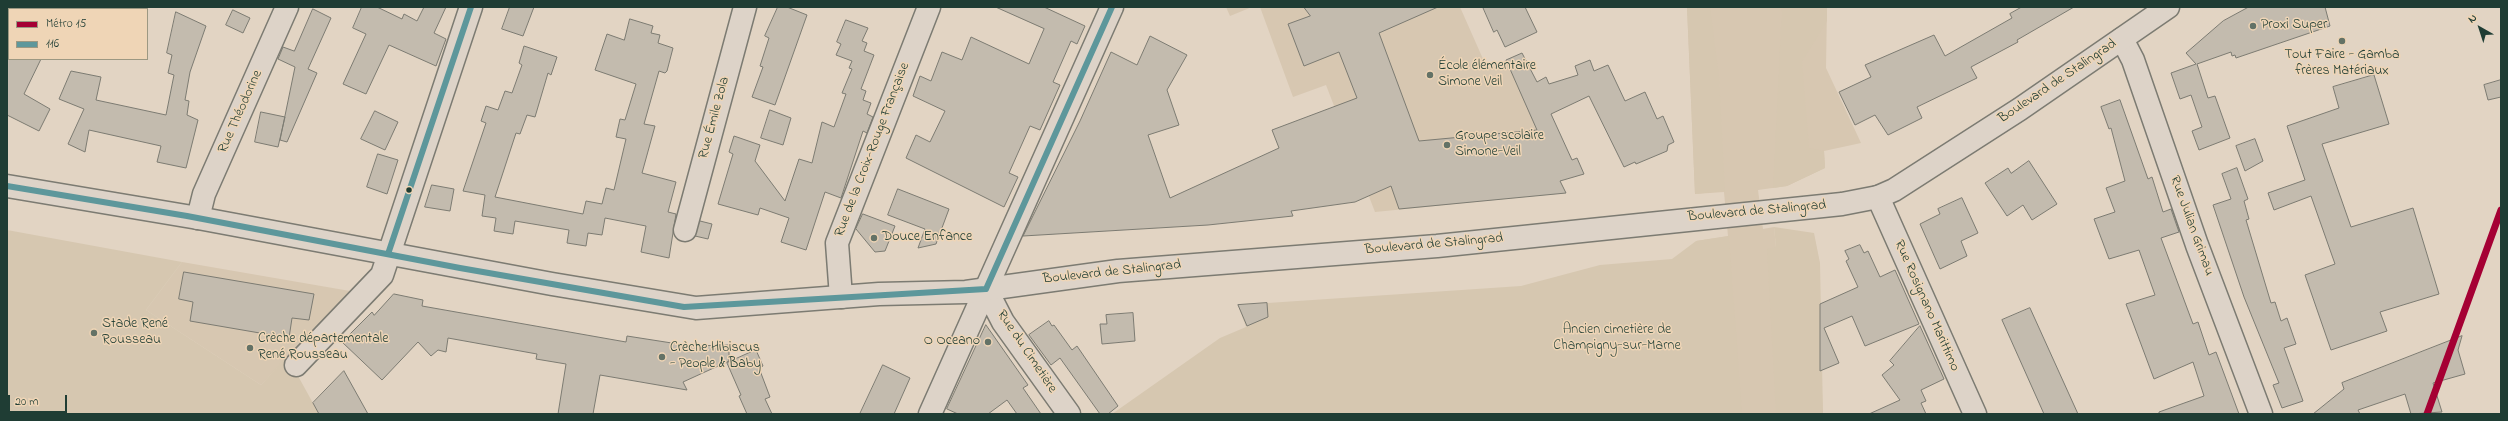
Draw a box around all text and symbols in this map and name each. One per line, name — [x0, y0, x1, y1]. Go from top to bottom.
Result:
legend — [8, 8, 148, 60]
north arrow — [2460, 8, 2500, 48]
text: N — [2465, 10, 2480, 27]
text: Métro 15 — [46, 15, 86, 33]
place label: Proxi Super — [2261, 18, 2327, 34]
marker: Proxi Super — [2248, 21, 2258, 31]
text: 116 — [46, 35, 59, 53]
street label: Boulevard de Stalingrad — [1996, 36, 2120, 128]
marker: Tout Faire - Gamba frères Matériaux — [2337, 36, 2347, 46]
place label: Tout Faire - Gamba frères Matériaux — [2284, 48, 2400, 80]
place label: École élémentaire Simone Veil — [1438, 59, 1536, 92]
street label: Rue de la Croix-Rouge Française — [832, 60, 914, 240]
street label: Rue Théodorine — [215, 68, 267, 156]
marker: École élémentaire Simone Veil — [1425, 70, 1435, 80]
street label: Rue Émile Zola — [696, 75, 734, 161]
place label: Groupe scolaire Simone-Veil — [1455, 129, 1544, 162]
marker: Groupe scolaire Simone-Veil — [1442, 140, 1452, 150]
street label: Rue Julian Grimau — [2165, 174, 2217, 278]
unlabelled marker — [404, 185, 414, 195]
street label: Boulevard de Stalingrad — [1687, 198, 1827, 226]
place label: Douce Enfance — [882, 230, 972, 246]
street label: Boulevard de Stalingrad — [1364, 231, 1504, 259]
marker: Douce Enfance — [869, 233, 879, 243]
street label: Rue Rosignano Marittimo — [1890, 238, 1962, 374]
street label: Boulevard de Stalingrad — [1042, 257, 1182, 289]
street label: Rue du Cimetière — [992, 307, 1060, 397]
place label: Stade René Rousseau — [102, 317, 168, 350]
park label: Ancien cimetière de Champigny-sur-Marne — [1553, 323, 1681, 356]
marker: Stade René Rousseau — [89, 328, 99, 338]
place label: Crèche départementale René Rousseau — [258, 332, 388, 364]
place label: O Oceano — [924, 334, 980, 350]
marker: O Oceano — [983, 337, 993, 347]
place label: Crèche Hibiscus - People & Baby — [670, 341, 761, 374]
marker: Crèche départementale René Rousseau — [245, 343, 255, 353]
marker: Crèche Hibiscus - People & Baby — [657, 352, 667, 362]
scale bar — [10, 387, 69, 413]
text: 20 m — [15, 393, 38, 411]

